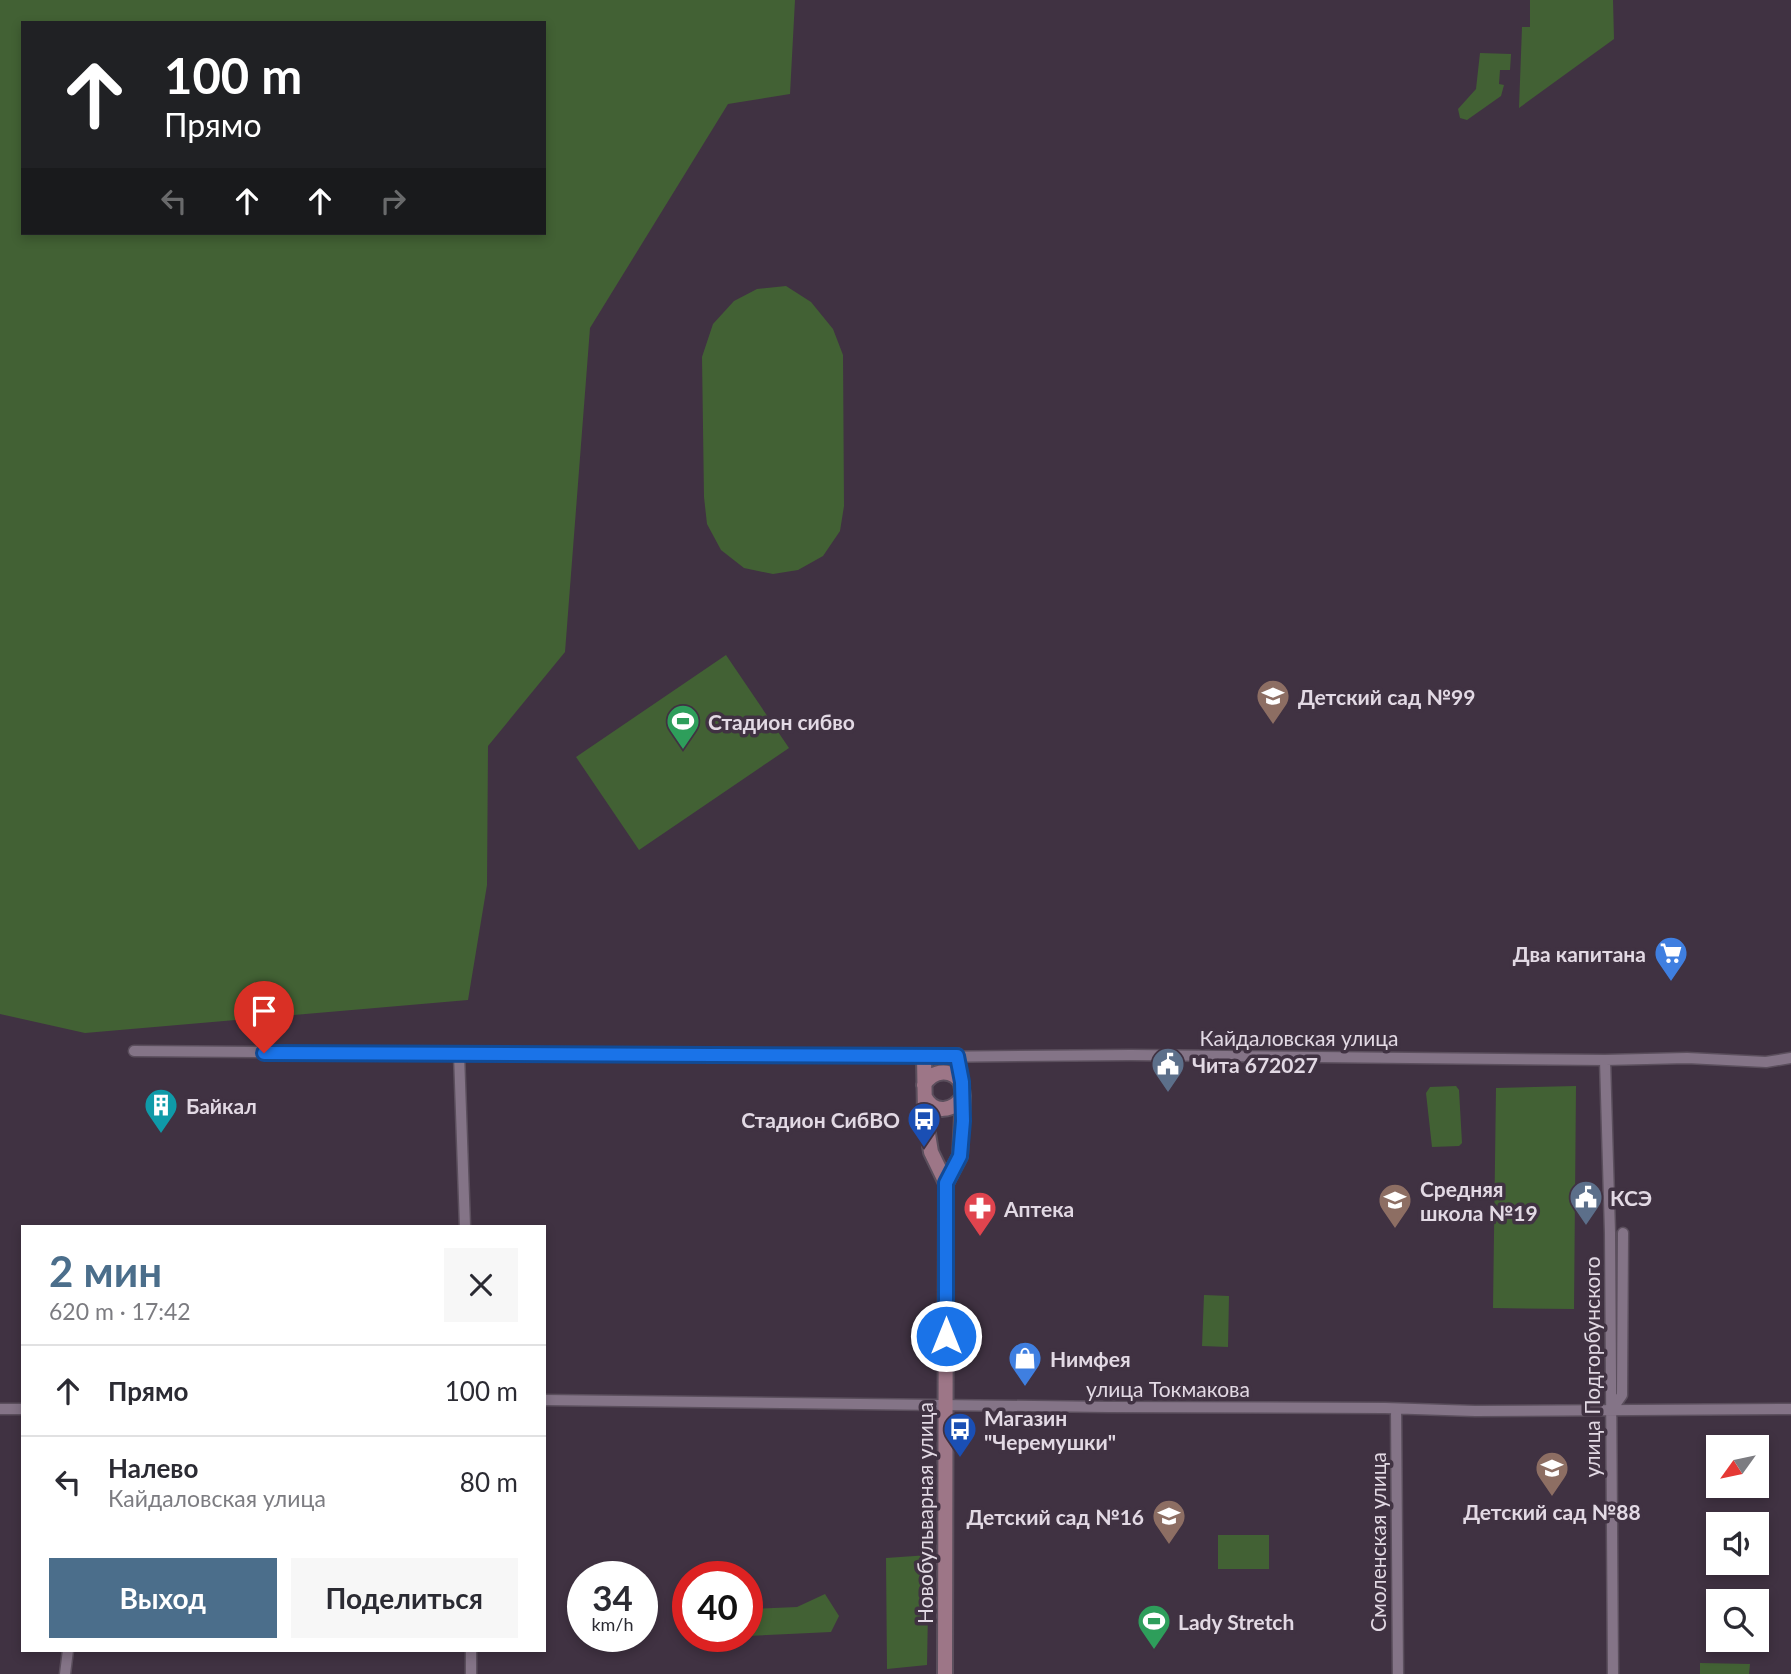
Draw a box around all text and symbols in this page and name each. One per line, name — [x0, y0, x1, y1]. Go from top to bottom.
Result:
text: 100 m — [164, 46, 302, 104]
icon: ahead — [49, 49, 140, 140]
text: Прямо — [164, 105, 262, 144]
icon: left — [155, 182, 193, 220]
icon: ahead — [228, 182, 266, 220]
icon: ahead — [301, 182, 339, 220]
icon: right — [374, 182, 412, 220]
school or university icon: Детский сад №99 — [1254, 677, 1292, 726]
place label: Детский сад №99 — [1298, 684, 1475, 709]
sports icon: Стадион сибво — [664, 702, 702, 751]
place label: Стадион сибво — [708, 709, 855, 734]
supermarket icon: Два капитана — [1652, 934, 1690, 983]
place label: Два капитана — [1513, 941, 1646, 966]
pin — [234, 981, 294, 1053]
icon: arrive — [245, 992, 283, 1030]
street label: Кайдаловская улица — [1200, 1025, 1398, 1050]
public building icon: Чита 672027 — [1149, 1045, 1187, 1094]
place label: Чита 672027 — [1192, 1052, 1318, 1077]
building icon: Байкал — [142, 1086, 180, 1135]
place label: Байкал — [186, 1093, 257, 1118]
bus stop icon: Стадион СибВО — [905, 1100, 943, 1149]
place label: Стадион СибВО — [741, 1107, 900, 1132]
place label: Средняя школа №19 — [1420, 1176, 1538, 1225]
public building icon: КСЭ — [1567, 1178, 1605, 1227]
school or university icon: Средняя школа №19 — [1376, 1181, 1414, 1230]
place label: КСЭ — [1610, 1185, 1652, 1210]
pharmacy icon: Аптека — [961, 1189, 999, 1238]
place label: Аптека — [1003, 1196, 1074, 1221]
text: 2 мин — [49, 1246, 162, 1296]
button: close — [444, 1248, 518, 1322]
street label: улица Подгорбунского — [1579, 1256, 1604, 1478]
text: 620 m · 17:42 — [49, 1297, 191, 1325]
position arrow — [909, 1299, 983, 1373]
shop icon: Нимфея — [1006, 1339, 1044, 1388]
place label: Нимфея — [1050, 1346, 1131, 1371]
icon: ahead — [49, 1372, 87, 1410]
text: Прямо — [108, 1375, 189, 1407]
text: 100 m — [445, 1375, 518, 1407]
street label: улица Токмакова — [1086, 1376, 1250, 1401]
street label: Новобульварная улица — [912, 1402, 937, 1624]
place label: Магазин "Черемушки" — [984, 1405, 1116, 1454]
bus stop icon: Магазин "Черемушки" — [941, 1410, 979, 1459]
north arrow — [1706, 1435, 1769, 1498]
map controls — [1706, 1435, 1769, 1652]
school or university icon: Детский сад №88 — [1533, 1449, 1571, 1498]
text: Налево — [108, 1452, 198, 1484]
street label: Смоленская улица — [1365, 1452, 1390, 1632]
icon: left — [49, 1463, 87, 1501]
text: 80 m — [460, 1466, 518, 1498]
text: Кайдаловская улица — [108, 1484, 326, 1512]
school or university icon: Детский сад №16 — [1150, 1497, 1188, 1546]
place label: Детский сад №88 — [1463, 1499, 1641, 1524]
place label: Детский сад №16 — [967, 1504, 1144, 1529]
button: sound — [1706, 1512, 1769, 1575]
button: Выход — [49, 1558, 277, 1638]
button: Поделиться — [291, 1558, 518, 1638]
speed limit sign: 40 — [672, 1561, 763, 1652]
text: 34 — [592, 1576, 633, 1618]
button: search — [1706, 1589, 1769, 1652]
sports icon: Lady Stretch — [1135, 1602, 1173, 1651]
place label: Lady Stretch — [1178, 1609, 1294, 1634]
text: km/h — [591, 1613, 634, 1635]

